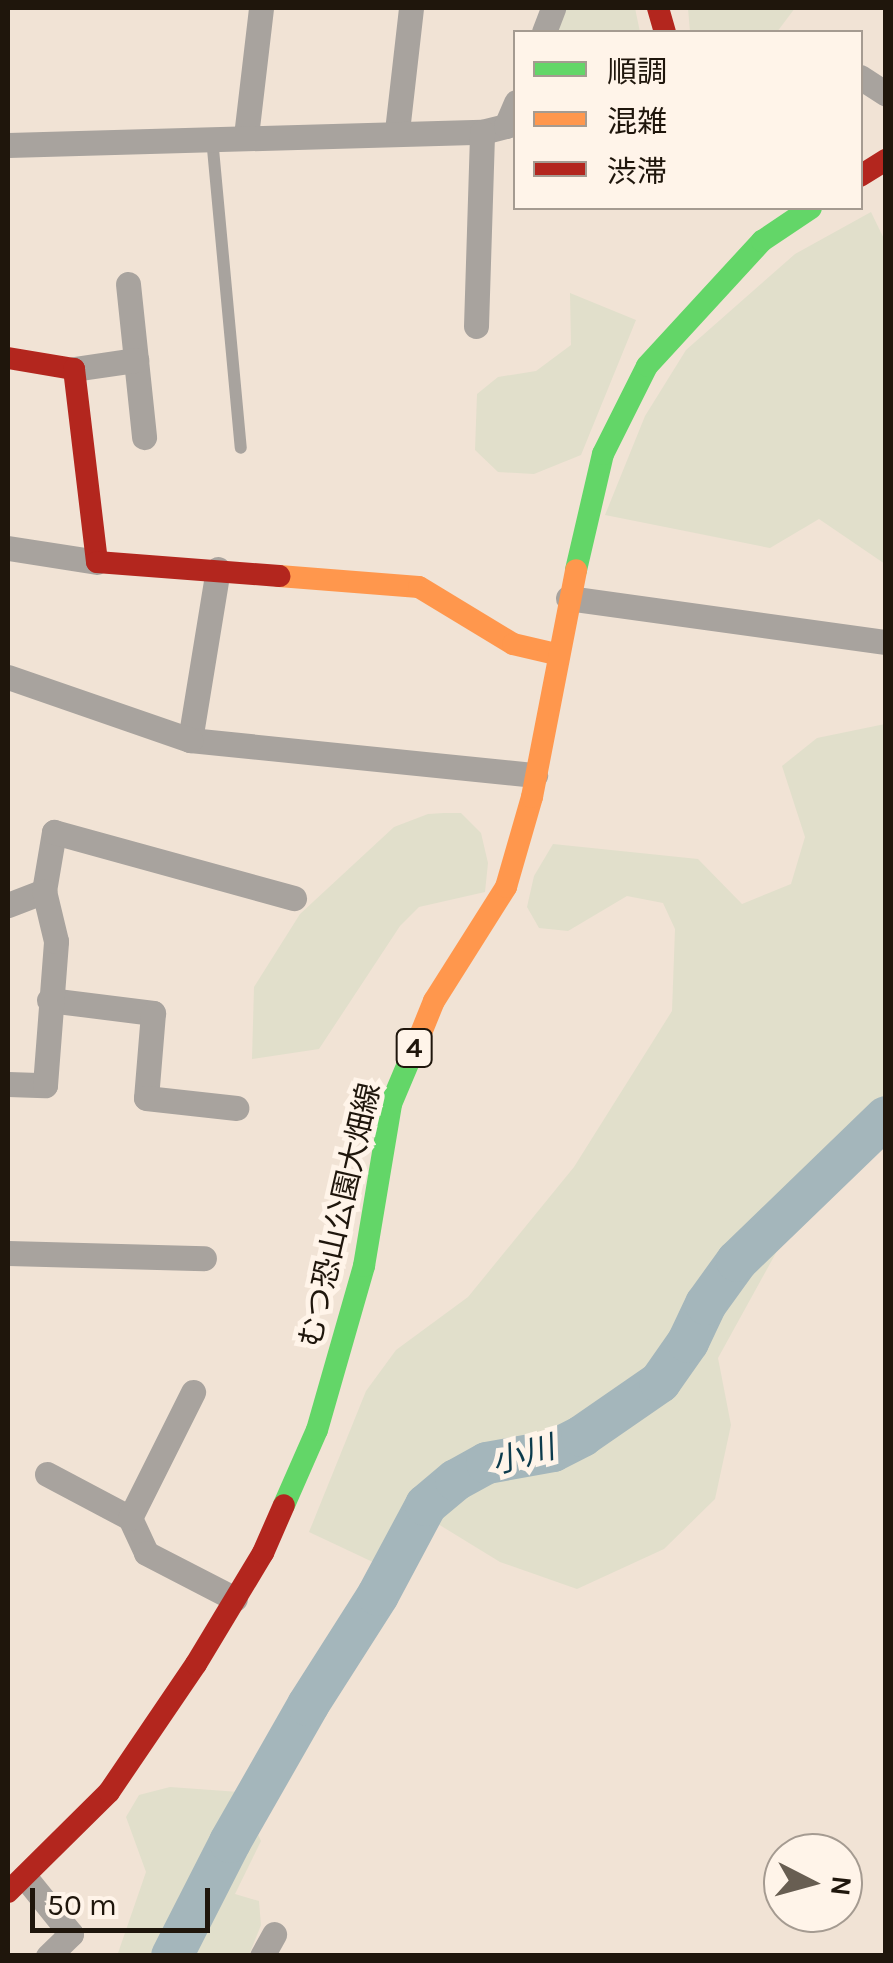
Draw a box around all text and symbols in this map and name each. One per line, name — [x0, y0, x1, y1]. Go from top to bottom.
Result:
legend — [513, 30, 863, 210]
text: 順調 — [607, 54, 667, 90]
text: 混雑 — [607, 104, 667, 140]
text: 渋滞 — [607, 154, 667, 190]
road number: 4 — [394, 1025, 434, 1071]
street label: むつ恐山公園大畑線 — [292, 1079, 388, 1351]
water label: 小川 — [487, 1429, 559, 1483]
north arrow — [763, 1833, 863, 1933]
scale bar — [35, 1868, 215, 1930]
text: N — [824, 1874, 859, 1898]
text: 50 m — [47, 1887, 117, 1923]

